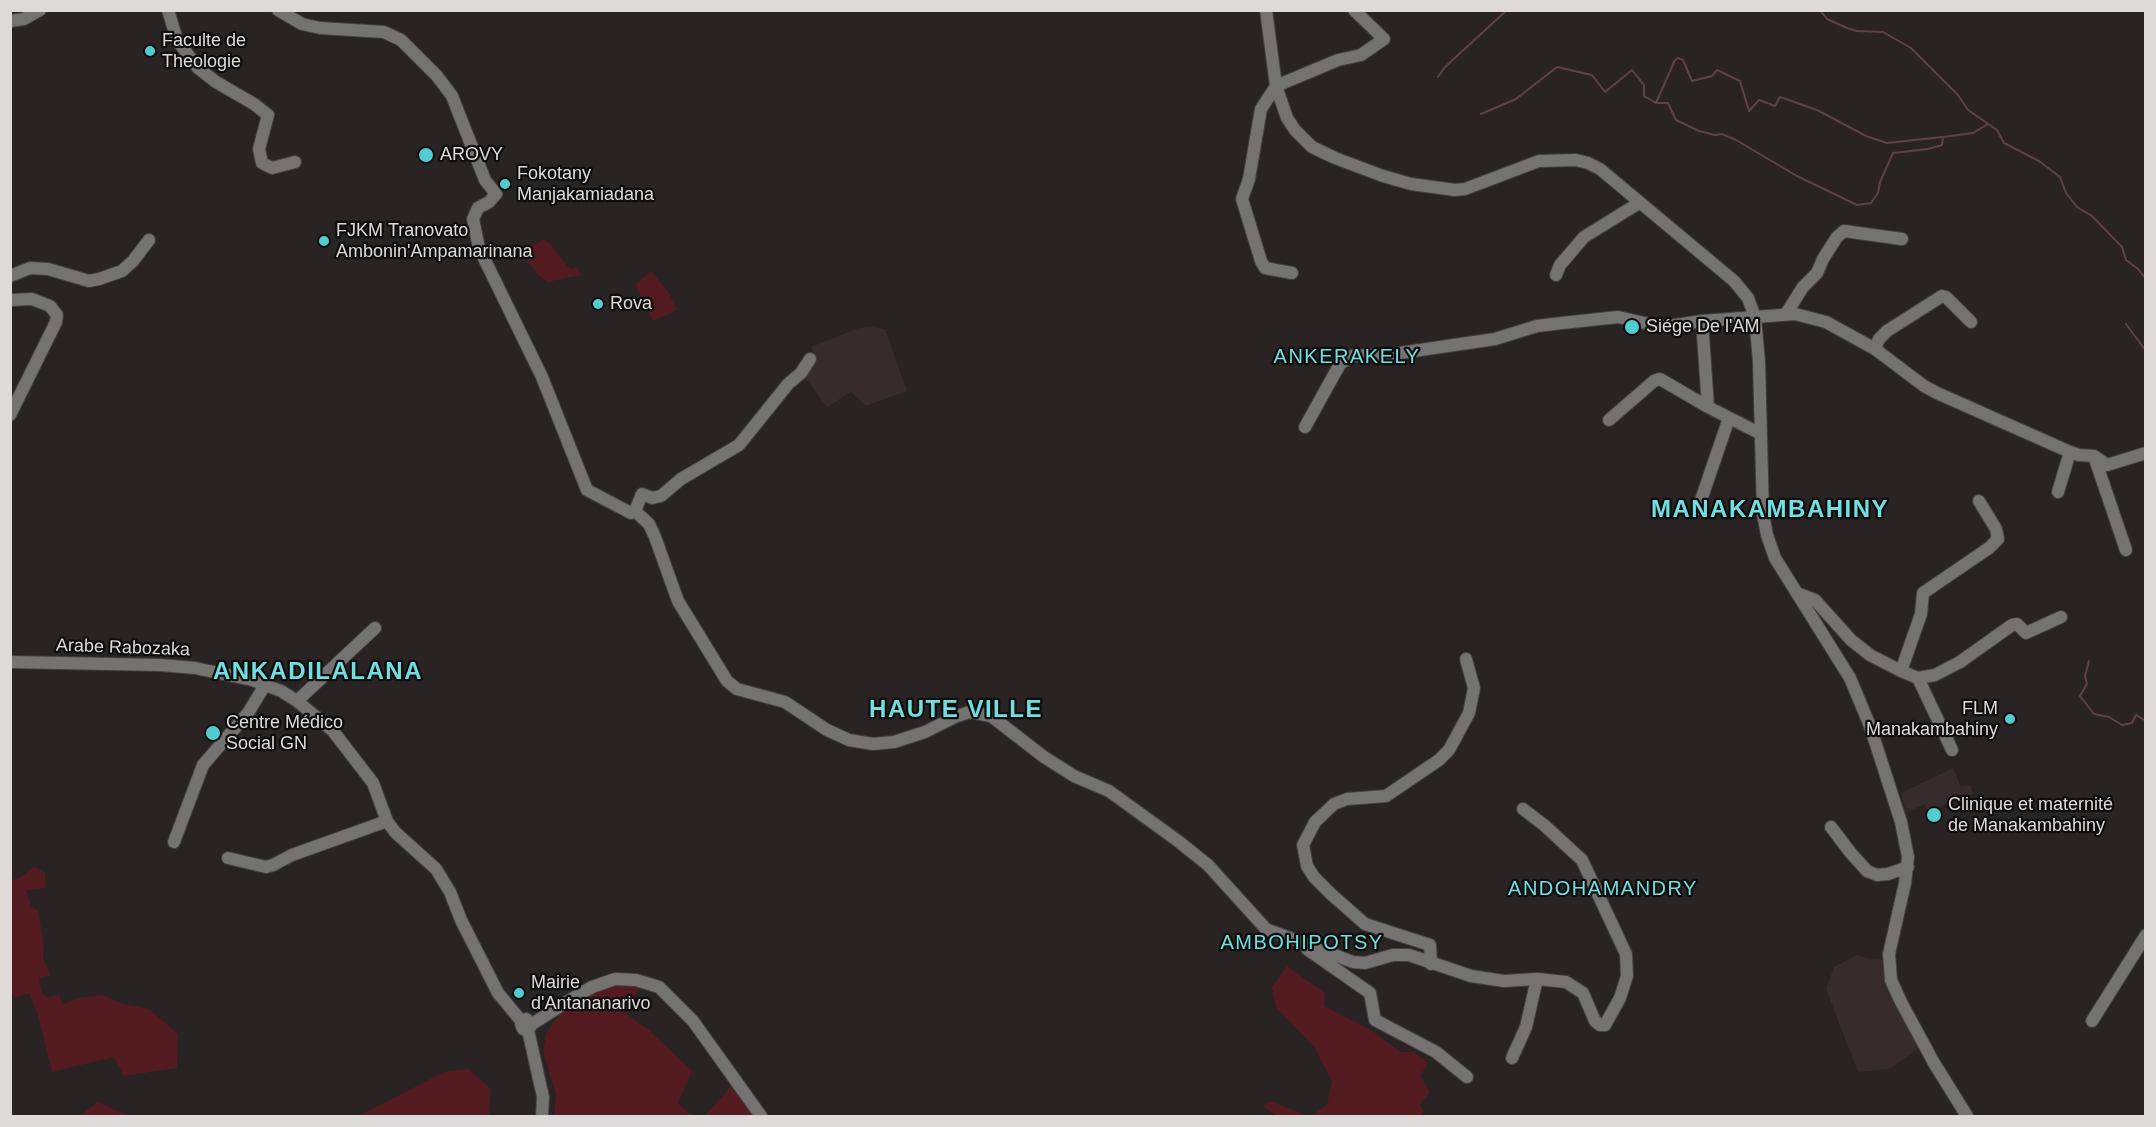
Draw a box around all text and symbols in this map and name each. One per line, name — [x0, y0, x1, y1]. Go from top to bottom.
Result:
place label: Faculte de Theologie — [162, 30, 246, 72]
marker: Faculte de Theologie — [143, 44, 157, 58]
place label: AROVY — [440, 144, 503, 166]
marker: AROVY — [417, 146, 435, 164]
place label: Fokotany Manjakamiadana — [517, 163, 654, 206]
marker: Fokotany Manjakamiadana — [498, 177, 512, 191]
place label: FJKM Tranovato Ambonin'Ampamarinana — [336, 220, 533, 262]
marker: FJKM Tranovato Ambonin'Ampamarinana — [317, 234, 331, 248]
place label: Rova — [610, 293, 652, 315]
marker: Rova — [591, 297, 605, 311]
place label: Siége De l'AM — [1646, 316, 1759, 338]
marker: Siége De l'AM — [1623, 318, 1641, 336]
district label: ANKERAKELY — [1274, 345, 1420, 369]
district label: MANAKAMBAHINY — [1651, 496, 1889, 524]
street label: Arabe Rabozaka — [56, 635, 190, 661]
district label: ANKADILALANA — [213, 658, 423, 686]
district label: HAUTE VILLE — [869, 696, 1043, 724]
place label: FLM Manakambahiny — [1866, 698, 1998, 740]
place label: Centre Médico Social GN — [226, 712, 343, 754]
marker: FLM Manakambahiny — [2003, 712, 2017, 726]
marker: Centre Médico Social GN — [204, 724, 222, 742]
place label: Clinique et maternité de Manakambahiny — [1948, 794, 2113, 836]
marker: Clinique et maternité de Manakambahiny — [1925, 806, 1943, 824]
district label: ANDOHAMANDRY — [1508, 877, 1698, 901]
district label: AMBOHIPOTSY — [1220, 931, 1384, 955]
place label: Mairie d'Antananarivo — [531, 972, 651, 1014]
marker: Mairie d'Antananarivo — [512, 986, 526, 1000]

